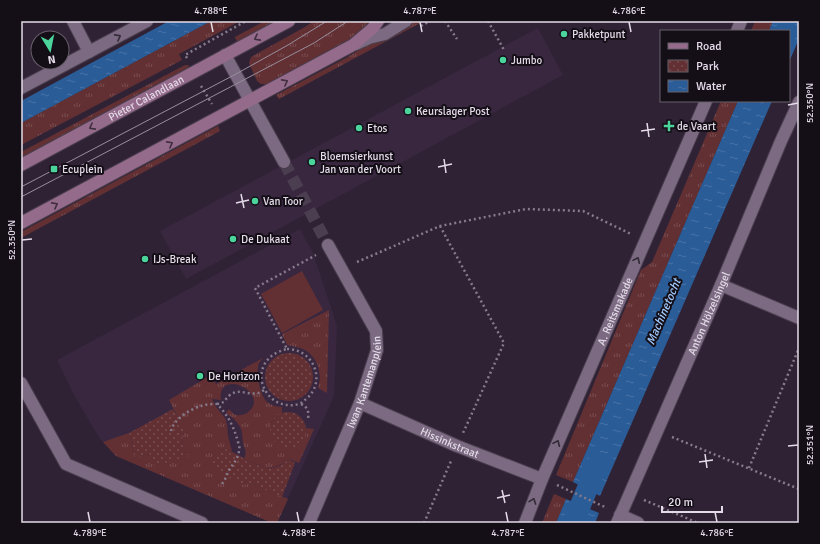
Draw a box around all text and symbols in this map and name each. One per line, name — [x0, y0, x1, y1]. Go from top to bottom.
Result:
text: 4.788°E — [194, 5, 228, 17]
text: 4.787°E — [403, 5, 437, 17]
text: 4.786°E — [612, 5, 646, 17]
place label: Pakketpunt — [572, 28, 626, 41]
marker: Pakketpunt — [559, 29, 569, 39]
north arrow — [30, 30, 70, 70]
legend — [660, 30, 790, 102]
one-way arrow — [254, 33, 261, 41]
one-way arrow — [114, 34, 121, 41]
text: Road — [696, 39, 722, 54]
text: N — [47, 52, 57, 66]
place label: Jumbo — [511, 54, 543, 67]
marker: Jumbo — [498, 55, 508, 65]
text: Park — [696, 59, 719, 74]
street label: Pieter Calandlaan — [106, 72, 186, 123]
text: Water — [696, 79, 727, 94]
one-way arrow — [280, 80, 288, 87]
text: 52.350°N — [804, 83, 816, 123]
place label: Keurslager Post — [416, 105, 490, 118]
marker: Keurslager Post — [403, 106, 413, 116]
place label: de Vaart — [677, 120, 716, 133]
marker: de Vaart — [664, 121, 674, 131]
one-way arrow — [89, 122, 96, 130]
place label: Etos — [367, 122, 388, 135]
marker: Etos — [354, 123, 364, 133]
one-way arrow — [166, 141, 173, 149]
place label: Bloemsierkunst Jan van der Voort — [320, 150, 401, 176]
marker: Bloemsierkunst Jan van der Voort — [307, 157, 317, 167]
place label: Ecuplein — [62, 163, 103, 176]
marker: Ecuplein — [49, 164, 59, 174]
place label: Van Toor — [263, 195, 303, 208]
marker: Van Toor — [250, 196, 260, 206]
one-way arrow — [51, 202, 59, 210]
text: 52.350°N — [6, 220, 18, 260]
place label: De Dukaat — [241, 233, 290, 246]
marker: De Dukaat — [228, 234, 238, 244]
place label: IJs-Break — [153, 253, 197, 266]
marker: IJs-Break — [140, 254, 150, 264]
one-way arrow — [632, 256, 640, 264]
street label: Anton Hölzelsingel — [685, 270, 732, 357]
street label: A. Reitsmakade — [594, 275, 635, 347]
water label: Machinetocht — [643, 275, 685, 347]
street label: Iwan Kantemanplein — [344, 336, 384, 430]
place label: De Horizon — [208, 370, 260, 383]
marker: De Horizon — [195, 371, 205, 381]
street label: Hissinkstraat — [419, 424, 481, 460]
text: 52.351°N — [804, 425, 816, 465]
one-way arrow — [552, 440, 560, 448]
scale bar — [662, 488, 722, 514]
text: 20 m — [668, 495, 693, 510]
one-way arrow — [529, 498, 537, 505]
text: 4.789°E — [73, 527, 107, 539]
text: 4.788°E — [282, 527, 316, 539]
text: 4.787°E — [491, 527, 525, 539]
text: 4.786°E — [700, 527, 734, 539]

